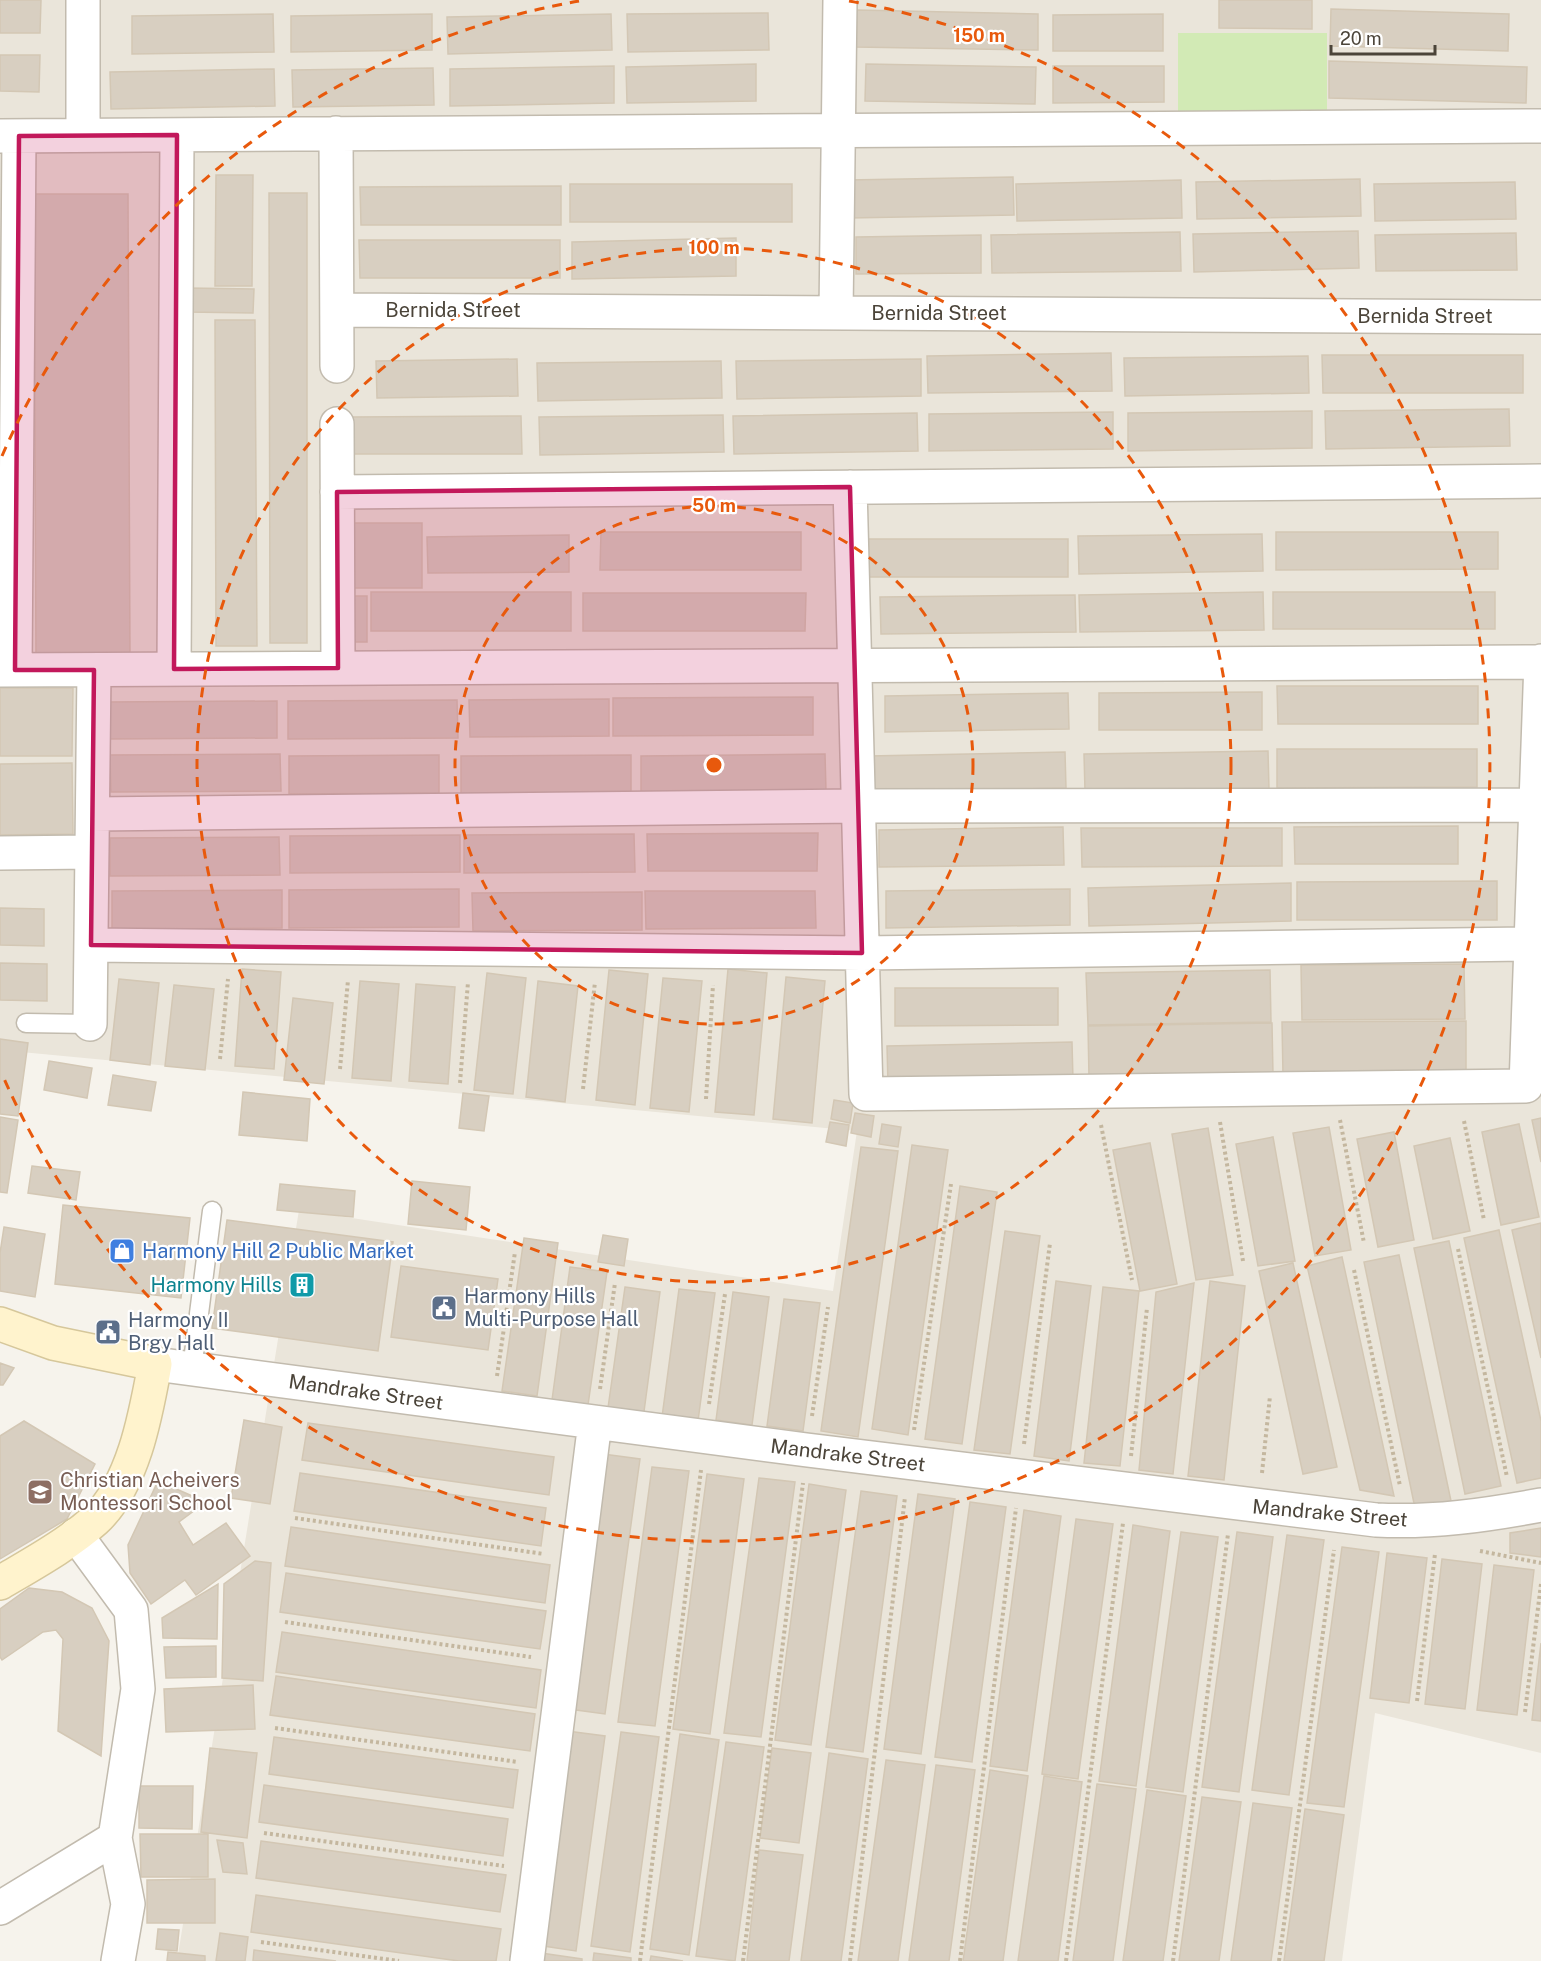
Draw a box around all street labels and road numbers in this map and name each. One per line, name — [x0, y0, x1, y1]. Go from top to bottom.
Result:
street label: Bernida Street — [385, 298, 521, 322]
street label: Bernida Street — [871, 301, 1007, 325]
street label: Bernida Street — [1357, 304, 1493, 328]
street label: Mandrake Street — [287, 1369, 445, 1415]
street label: Mandrake Street — [769, 1434, 927, 1476]
street label: Mandrake Street — [1251, 1494, 1409, 1532]

